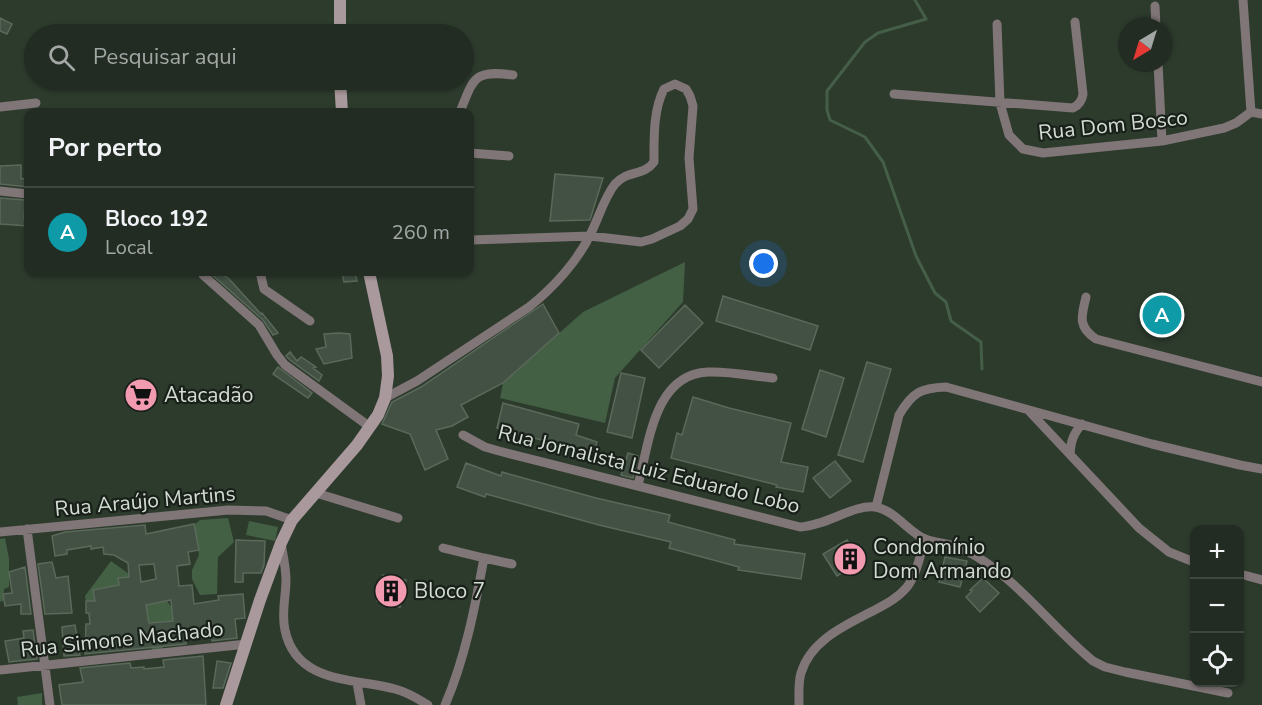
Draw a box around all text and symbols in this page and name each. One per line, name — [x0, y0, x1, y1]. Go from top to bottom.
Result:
north arrow — [1118, 18, 1172, 72]
search box — [24, 24, 474, 90]
icon: search — [45, 41, 78, 74]
text: Pesquisar aqui — [93, 42, 237, 72]
street label: Rua Dom Bosco — [1037, 103, 1189, 147]
text: Por perto — [48, 130, 162, 165]
text: Bloco 192 — [105, 204, 208, 234]
text: A — [60, 219, 75, 246]
text: 260 m — [392, 219, 450, 246]
text: Local — [105, 234, 153, 261]
your location — [749, 249, 778, 278]
pin: A — [1142, 292, 1182, 338]
supermarket icon: Atacadão — [123, 377, 159, 413]
place label: Atacadão — [164, 381, 253, 409]
street label: Rua Jornalista Luiz Eduardo Lobo — [495, 418, 803, 520]
street label: Rua Araújo Martins — [53, 479, 237, 523]
map controls — [1190, 525, 1244, 687]
button: + — [1190, 525, 1244, 579]
place label: Condomínio Dom Armando — [873, 533, 1011, 585]
building icon: Condomínio Dom Armando — [832, 541, 868, 577]
building icon: Bloco 7 — [373, 573, 409, 609]
place label: Bloco 7 — [414, 577, 485, 605]
button: − — [1190, 579, 1244, 633]
street label: Rua Simone Machado — [19, 614, 225, 664]
button: locate — [1190, 633, 1244, 687]

